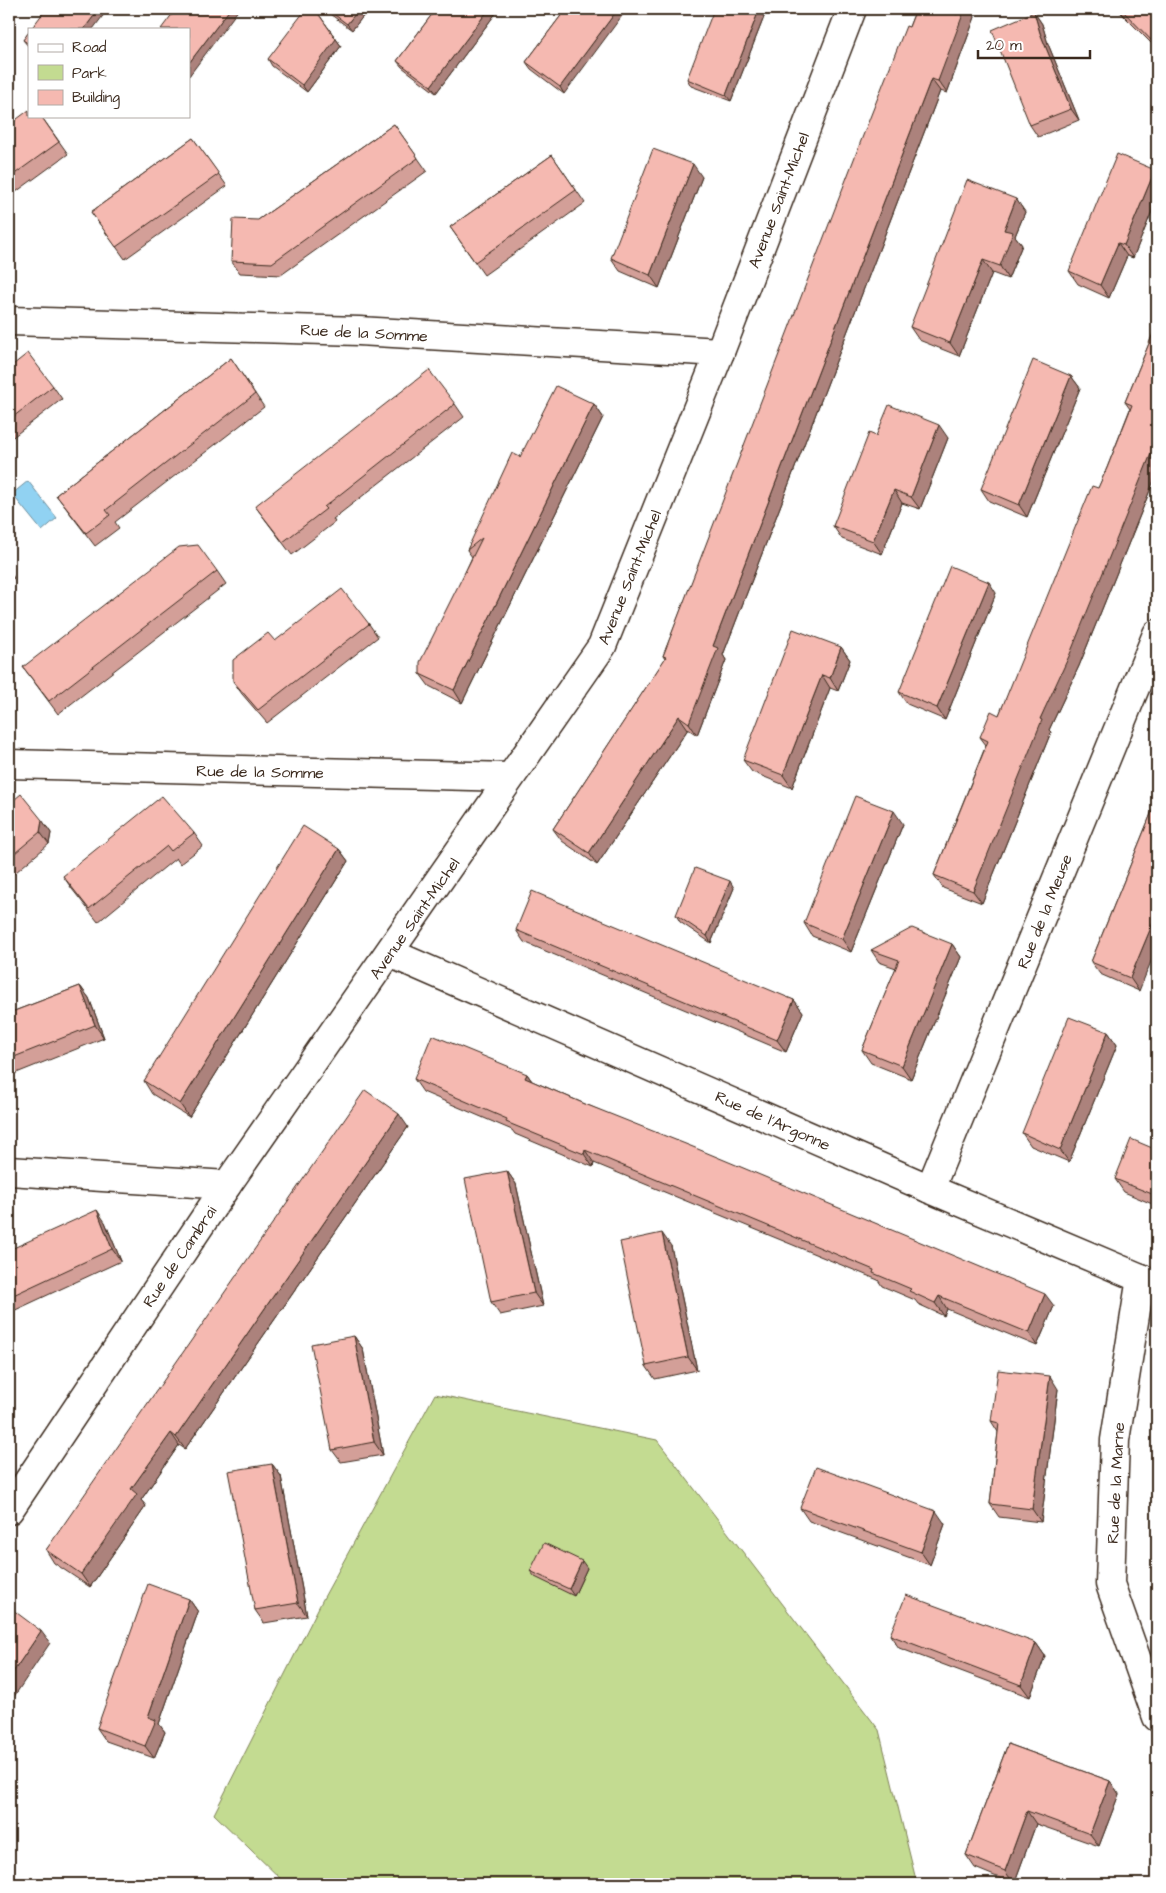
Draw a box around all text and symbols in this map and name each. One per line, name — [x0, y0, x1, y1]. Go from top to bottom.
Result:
legend — [28, 28, 190, 118]
scale bar — [978, 28, 1091, 60]
text: 20 m — [986, 35, 1022, 56]
text: Road — [72, 37, 107, 58]
text: Park — [72, 63, 107, 84]
text: Building — [72, 87, 120, 109]
street label: Avenue Saint-Michel — [743, 129, 815, 271]
street label: Rue de la Somme — [300, 319, 429, 347]
street label: Avenue Saint-Michel — [593, 507, 667, 648]
street label: Rue de la Somme — [196, 760, 324, 784]
street label: Rue de la Meuse — [1012, 851, 1078, 972]
street label: Avenue Saint-Michel — [365, 853, 465, 984]
street label: Rue de l'Argonne — [711, 1086, 834, 1157]
street label: Rue de Cambrai — [138, 1201, 222, 1312]
street label: Rue de la Marne — [1102, 1421, 1130, 1544]

